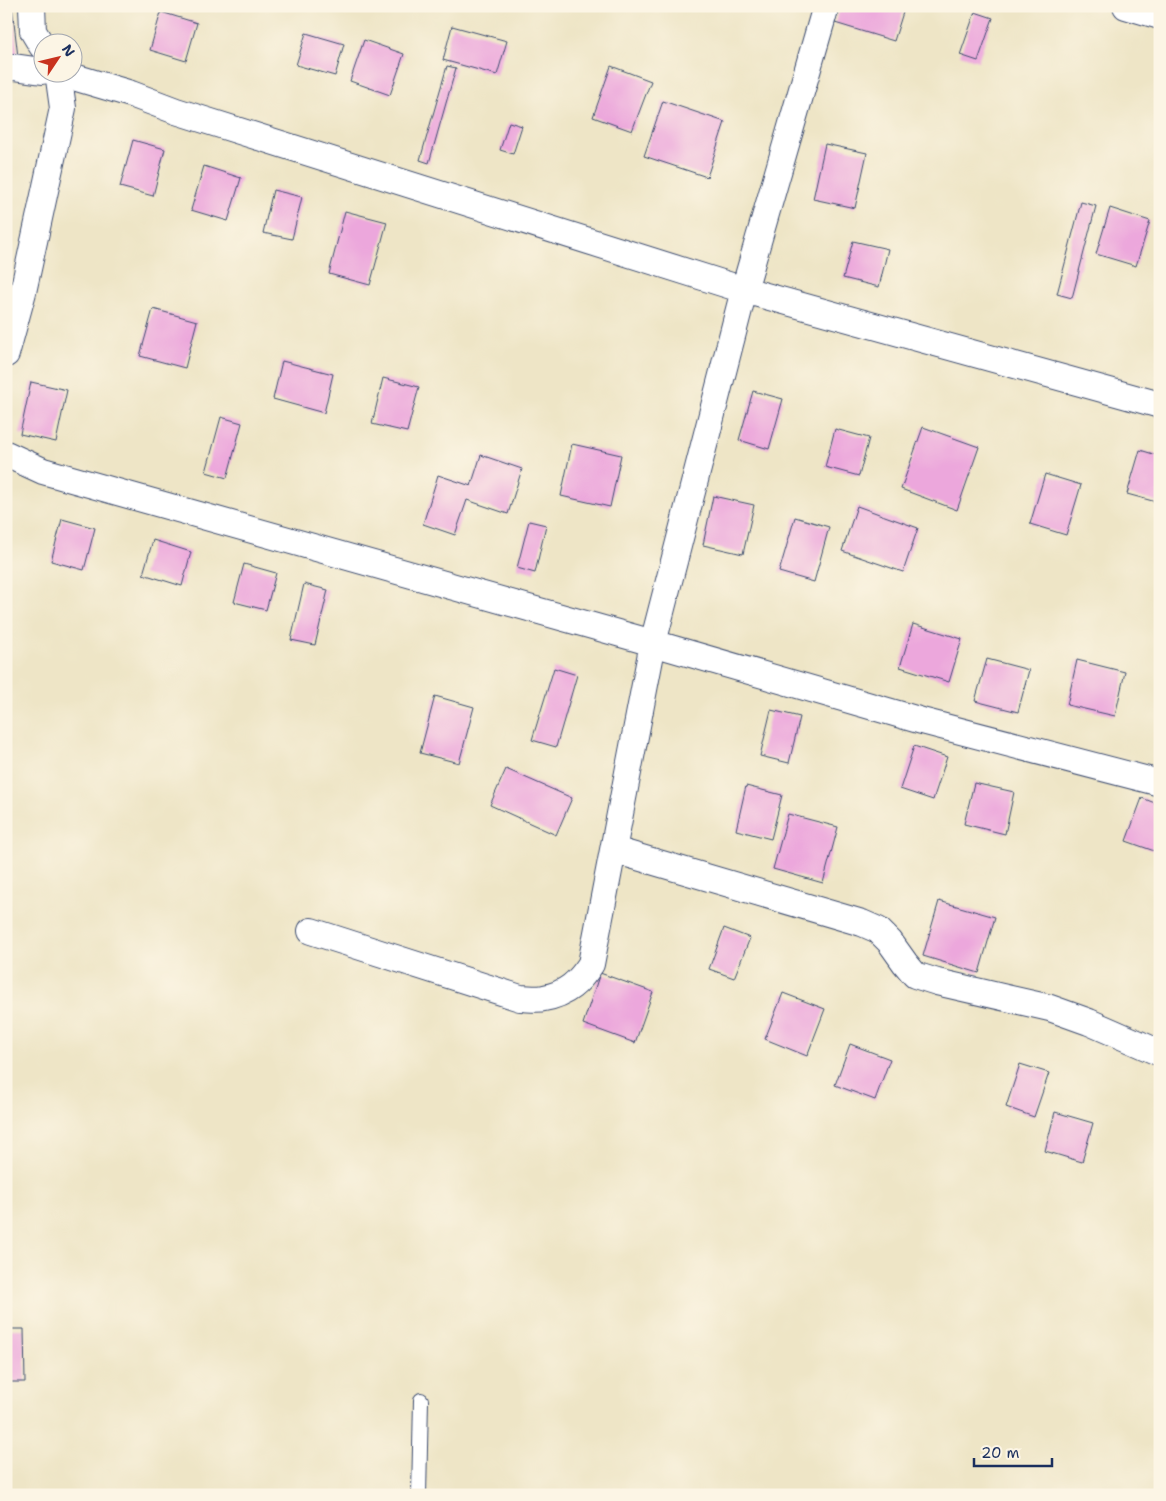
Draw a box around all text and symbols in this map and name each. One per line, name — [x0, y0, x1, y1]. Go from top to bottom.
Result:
north arrow — [32, 32, 82, 82]
text: N — [58, 41, 79, 60]
scale bar — [974, 1436, 1051, 1468]
text: 20 m — [981, 1443, 1020, 1463]

